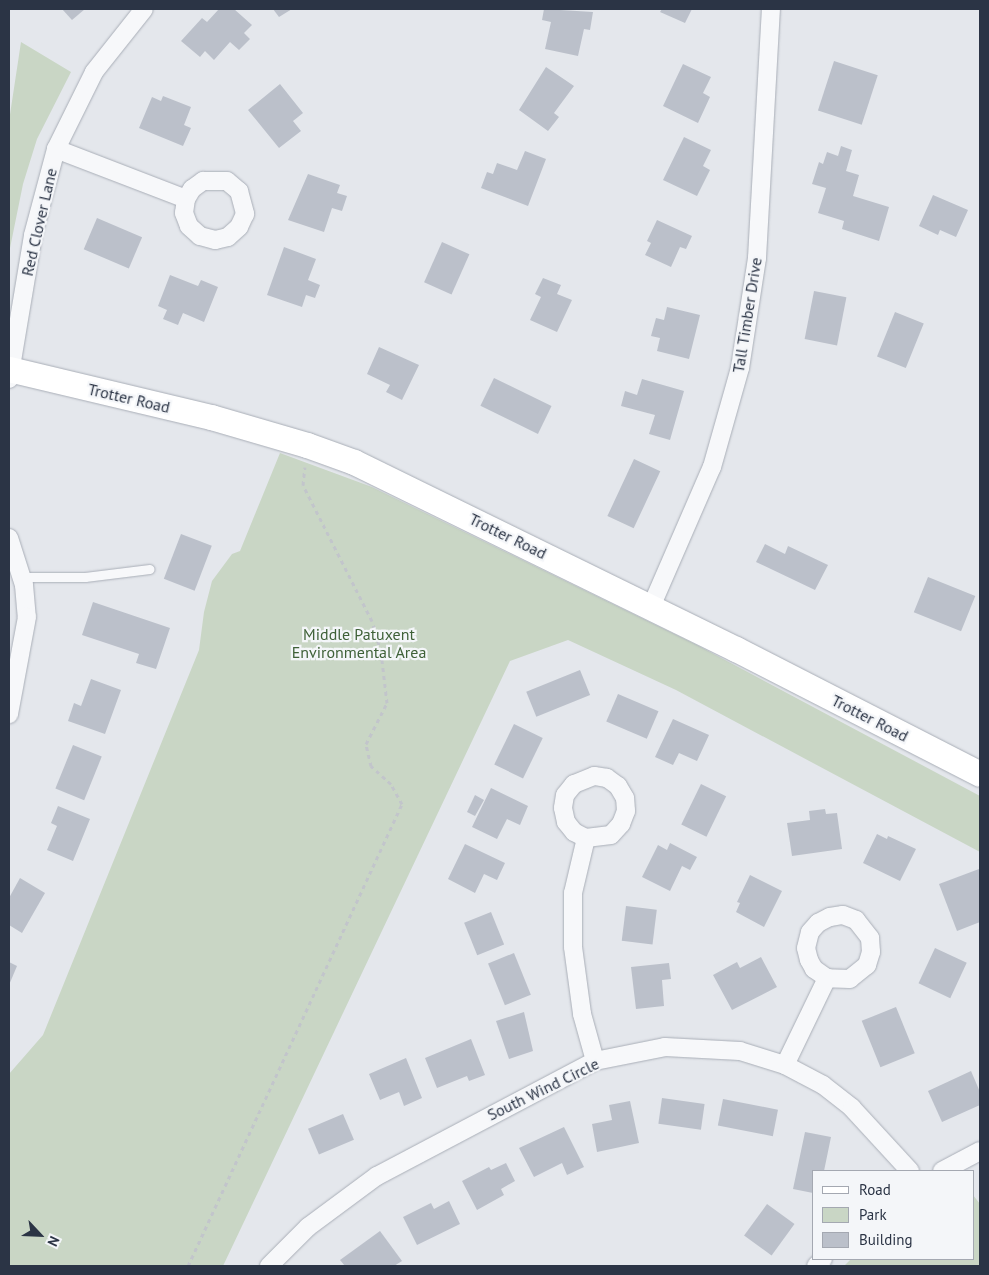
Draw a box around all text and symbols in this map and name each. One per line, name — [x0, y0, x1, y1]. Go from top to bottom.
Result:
street label: Red Clover Lane — [17, 166, 61, 278]
street label: Tall Timber Drive — [728, 256, 766, 374]
street label: Trotter Road — [86, 379, 172, 417]
street label: Trotter Road — [466, 509, 550, 563]
park label: Middle Patuxent Environmental Area — [291, 624, 427, 662]
street label: Trotter Road — [828, 690, 912, 746]
street label: South Wind Circle — [484, 1054, 602, 1124]
legend — [812, 1170, 974, 1260]
text: Road — [859, 1180, 891, 1199]
text: Park — [859, 1205, 887, 1224]
north arrow — [15, 1210, 65, 1260]
text: Building — [859, 1230, 913, 1249]
text: N — [43, 1233, 64, 1249]

